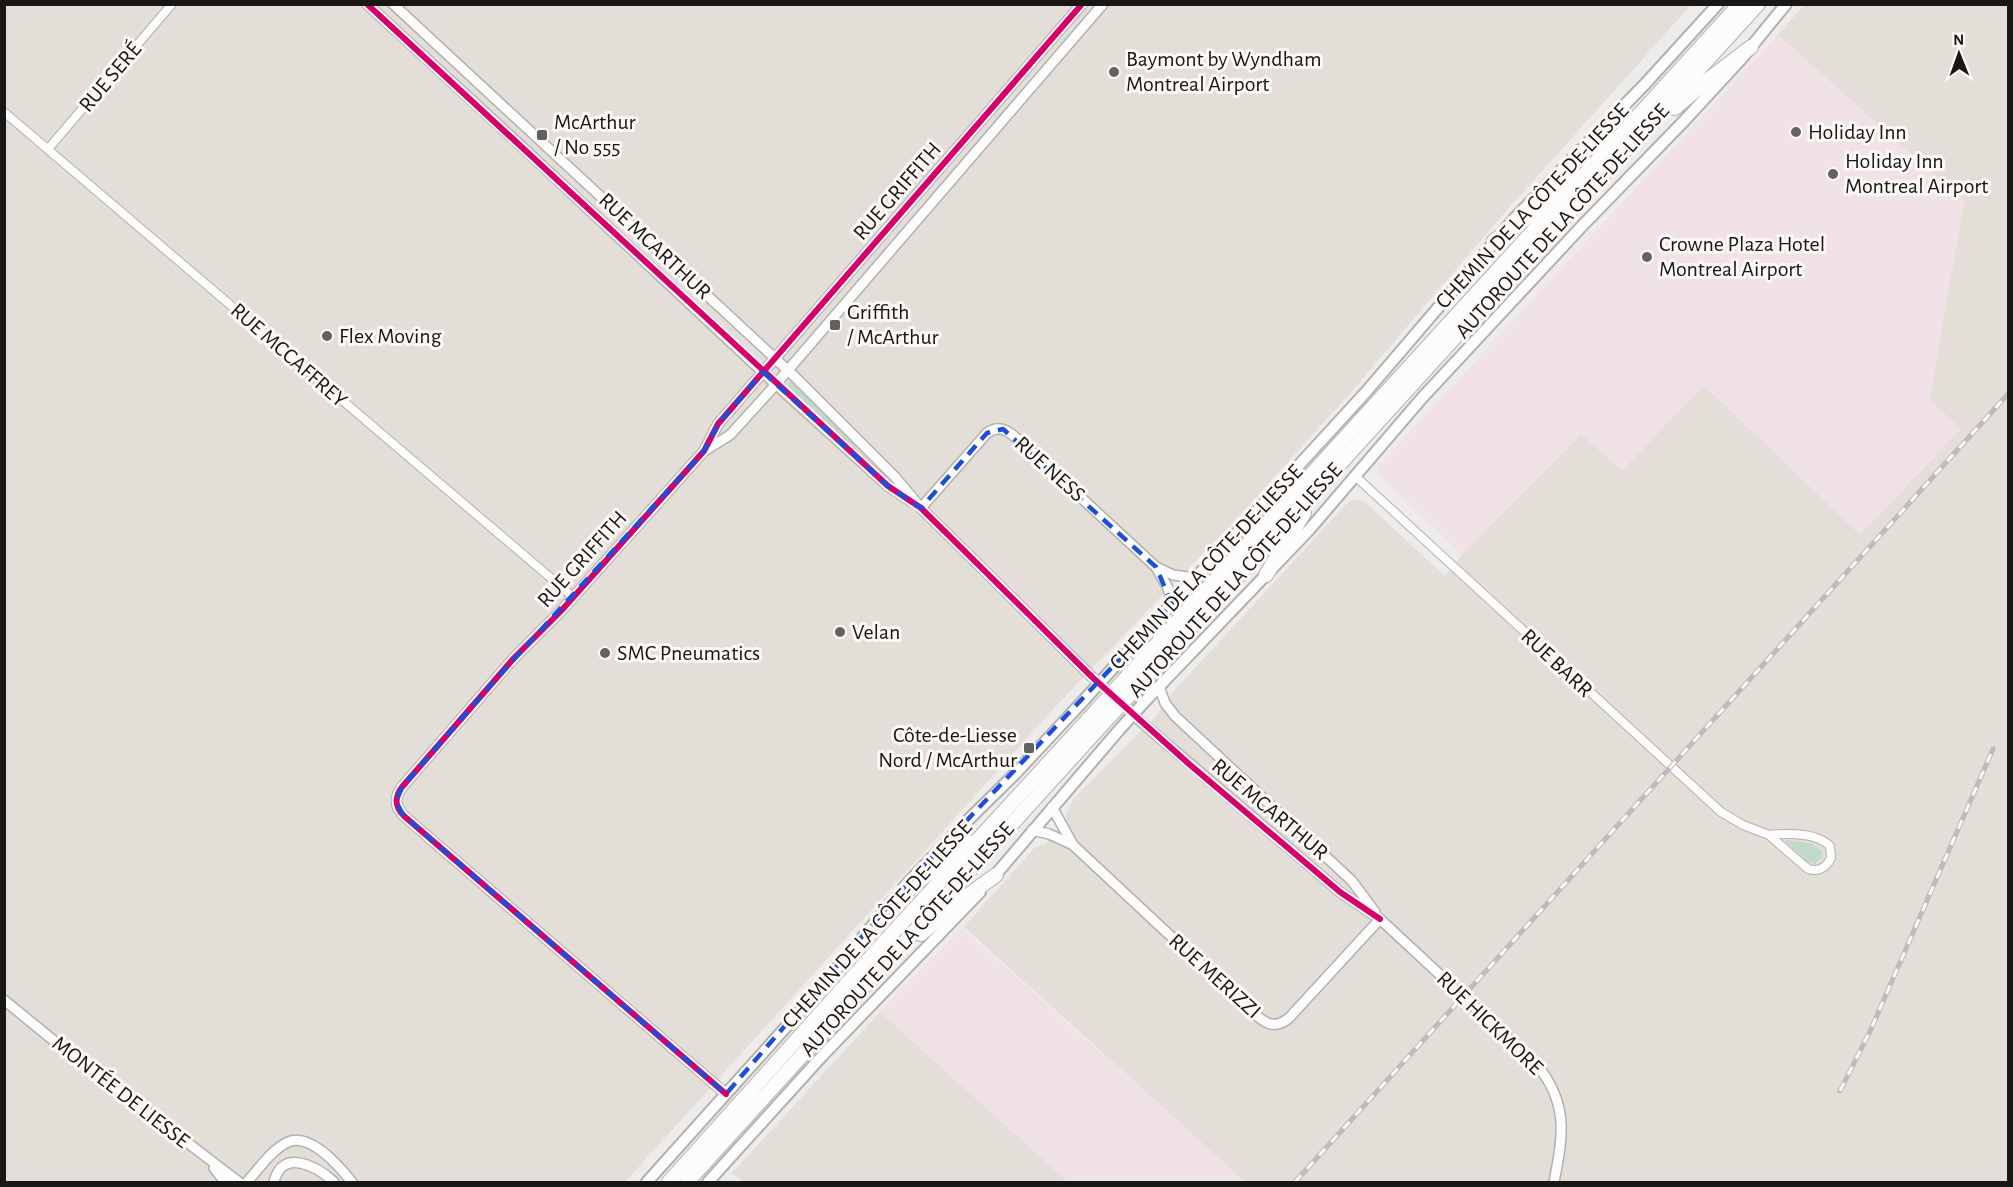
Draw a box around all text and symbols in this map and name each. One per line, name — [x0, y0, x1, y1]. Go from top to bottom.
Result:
north arrow — [1929, 24, 1989, 84]
text: N — [1953, 32, 1964, 48]
street label: RUE SERÉ — [74, 37, 146, 116]
place label: Baymont by Wyndham Montreal Airport — [1126, 48, 1322, 95]
marker: Baymont by Wyndham Montreal Airport — [1107, 65, 1121, 79]
street label: CHEMIN DE LA CÔTE-DE-LIESSE — [1431, 98, 1633, 313]
street label: AUTOROUTE DE LA CÔTE-DE-LIESSE — [1450, 99, 1673, 343]
place label: McArthur / No 555 — [554, 111, 636, 158]
place label: Holiday Inn — [1808, 121, 1907, 143]
marker: Holiday Inn — [1789, 125, 1803, 139]
marker: McArthur / No 555 — [535, 128, 549, 142]
street label: RUE GRIFFITH — [849, 138, 945, 244]
place label: Holiday Inn Montreal Airport — [1845, 150, 1988, 197]
marker: Holiday Inn Montreal Airport — [1826, 167, 1840, 181]
street label: RUE MCARTHUR — [595, 189, 715, 303]
place label: Crowne Plaza Hotel Montreal Airport — [1659, 233, 1825, 280]
marker: Crowne Plaza Hotel Montreal Airport — [1640, 250, 1654, 264]
street label: RUE MCCAFFREY — [227, 299, 352, 412]
place label: Griffith / McArthur — [847, 301, 939, 348]
marker: Griffith / McArthur — [828, 318, 842, 332]
place label: Flex Moving — [339, 325, 442, 347]
marker: Flex Moving — [320, 329, 334, 343]
street label: RUE NESS — [1011, 432, 1089, 506]
street label: AUTOROUTE DE LA CÔTE-DE-LIESSE — [1123, 458, 1346, 702]
street label: CHEMIN DE LA CÔTE-DE-LIESSE — [1105, 459, 1307, 674]
street label: RUE GRIFFITH — [533, 506, 631, 612]
place label: Velan — [852, 621, 900, 643]
marker: Velan — [833, 625, 847, 639]
street label: RUE BARR — [1517, 625, 1597, 701]
place label: SMC Pneumatics — [617, 642, 760, 664]
marker: SMC Pneumatics — [598, 646, 612, 660]
place label: Côte-de-Liesse Nord / McArthur — [878, 724, 1017, 771]
marker: Côte-de-Liesse Nord / McArthur — [1022, 741, 1036, 755]
street label: RUE MCARTHUR — [1208, 754, 1332, 864]
street label: CHEMIN DE LA CÔTE-DE-LIESSE — [777, 815, 976, 1032]
street label: AUTOROUTE DE LA CÔTE-DE-LIESSE — [795, 817, 1018, 1061]
street label: RUE MERIZZI — [1165, 929, 1265, 1023]
street label: RUE HICKMORE — [1433, 967, 1548, 1079]
street label: MONTÉE DE LIESSE — [48, 1031, 195, 1152]

